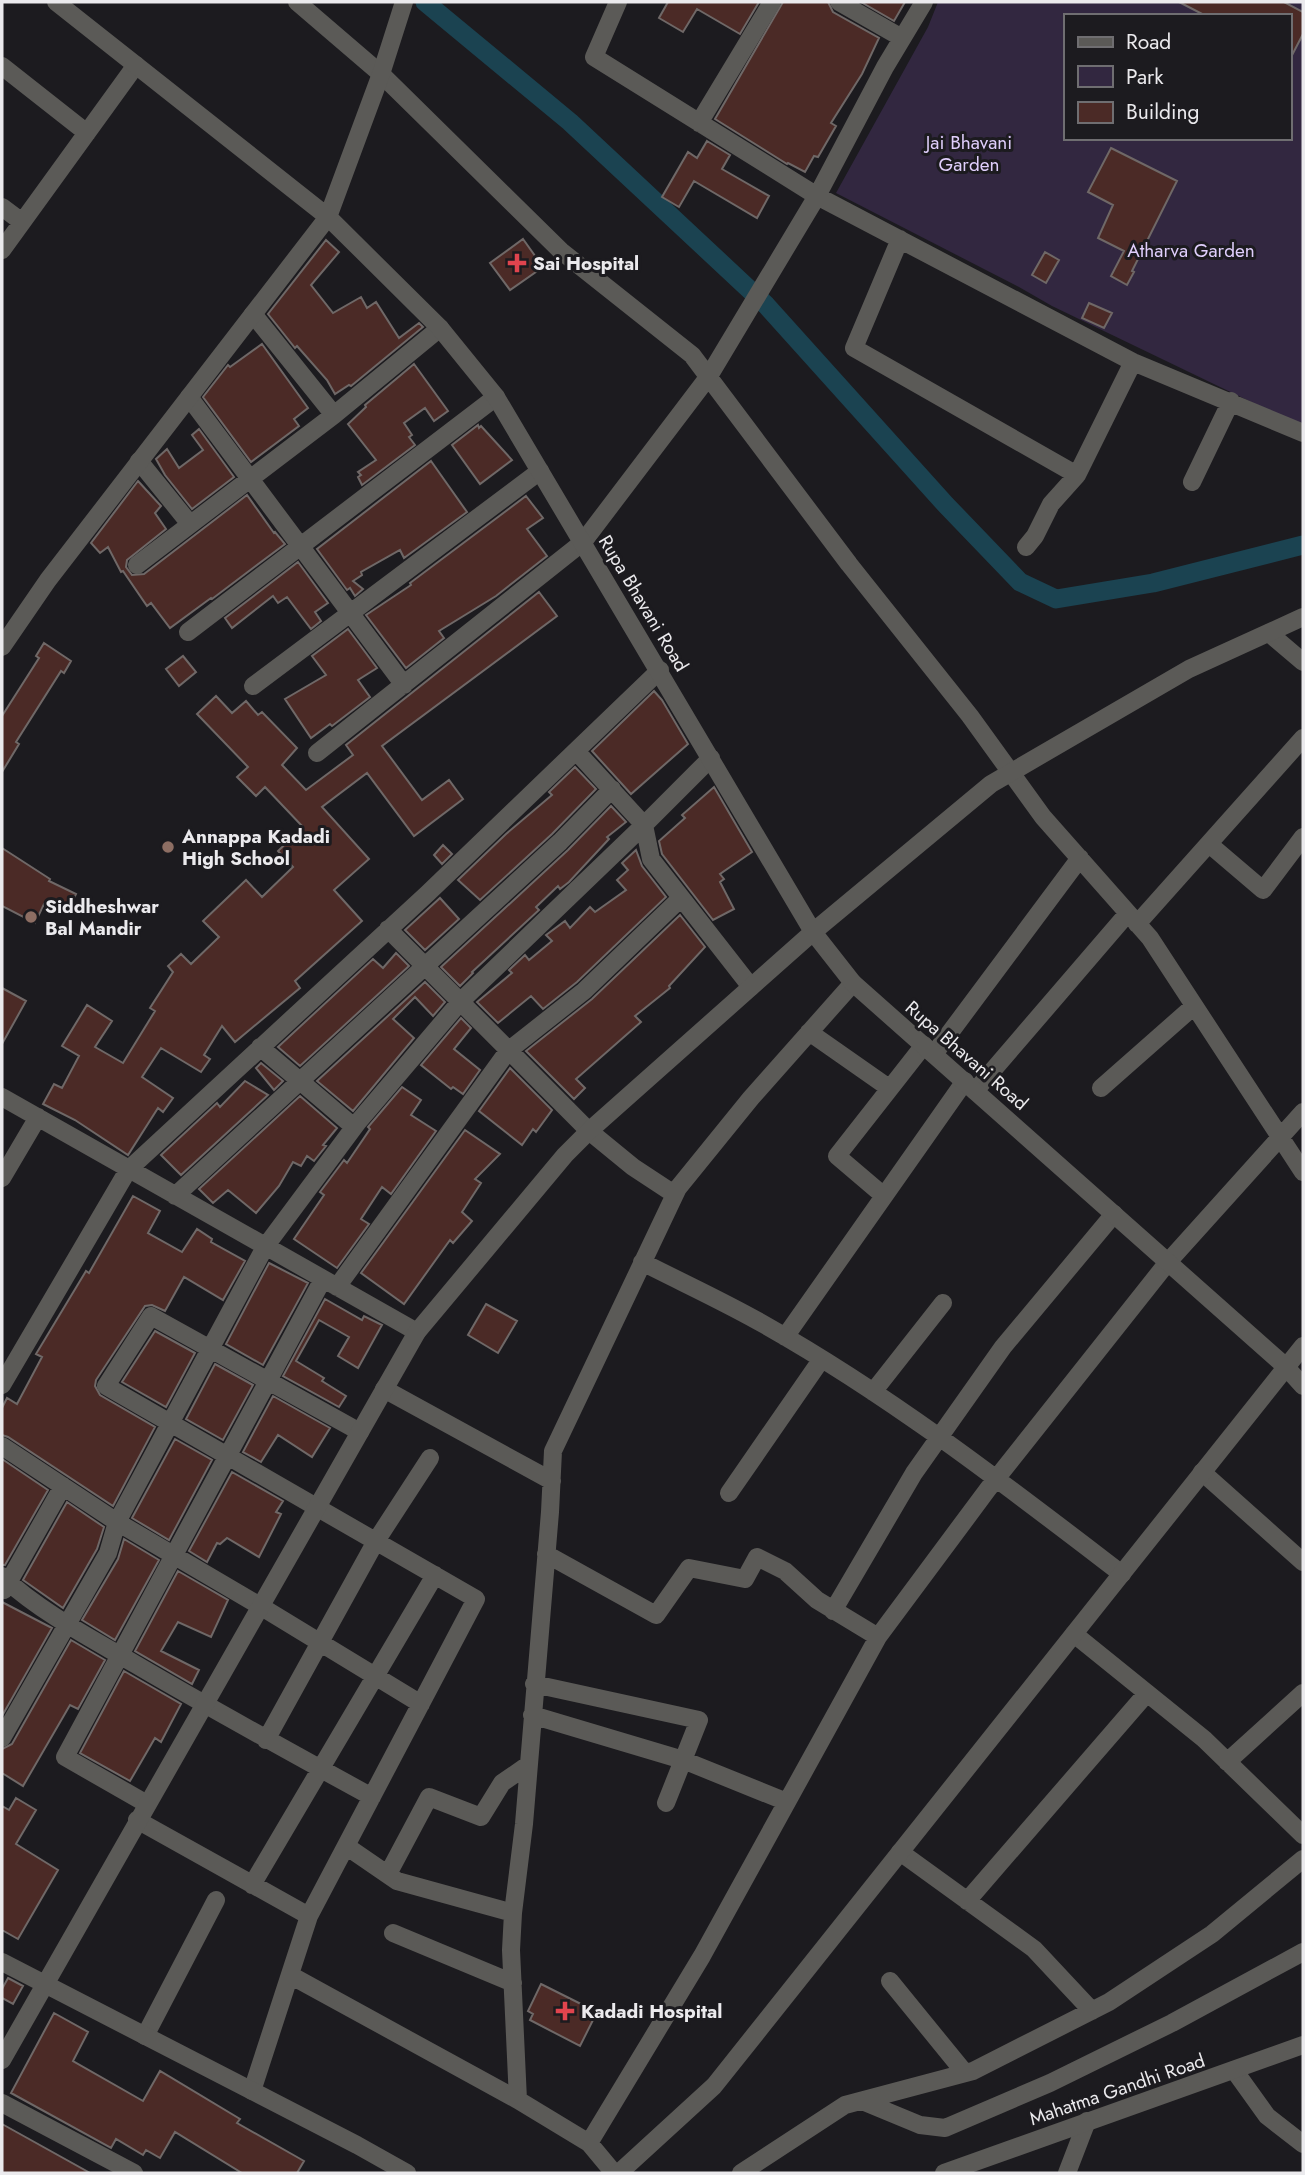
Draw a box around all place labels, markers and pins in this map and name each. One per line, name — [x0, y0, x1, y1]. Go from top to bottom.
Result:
place label: Sai Hospital — [533, 250, 639, 277]
marker: Sai Hospital — [507, 253, 527, 273]
place label: Annappa Kadadi High School — [181, 823, 330, 872]
marker: Annappa Kadadi High School — [160, 839, 176, 855]
place label: Siddheshwar Bal Mandir — [45, 893, 159, 942]
marker: Siddheshwar Bal Mandir — [23, 909, 39, 925]
place label: Kadadi Hospital — [581, 1998, 722, 2025]
marker: Kadadi Hospital — [555, 2001, 575, 2021]

